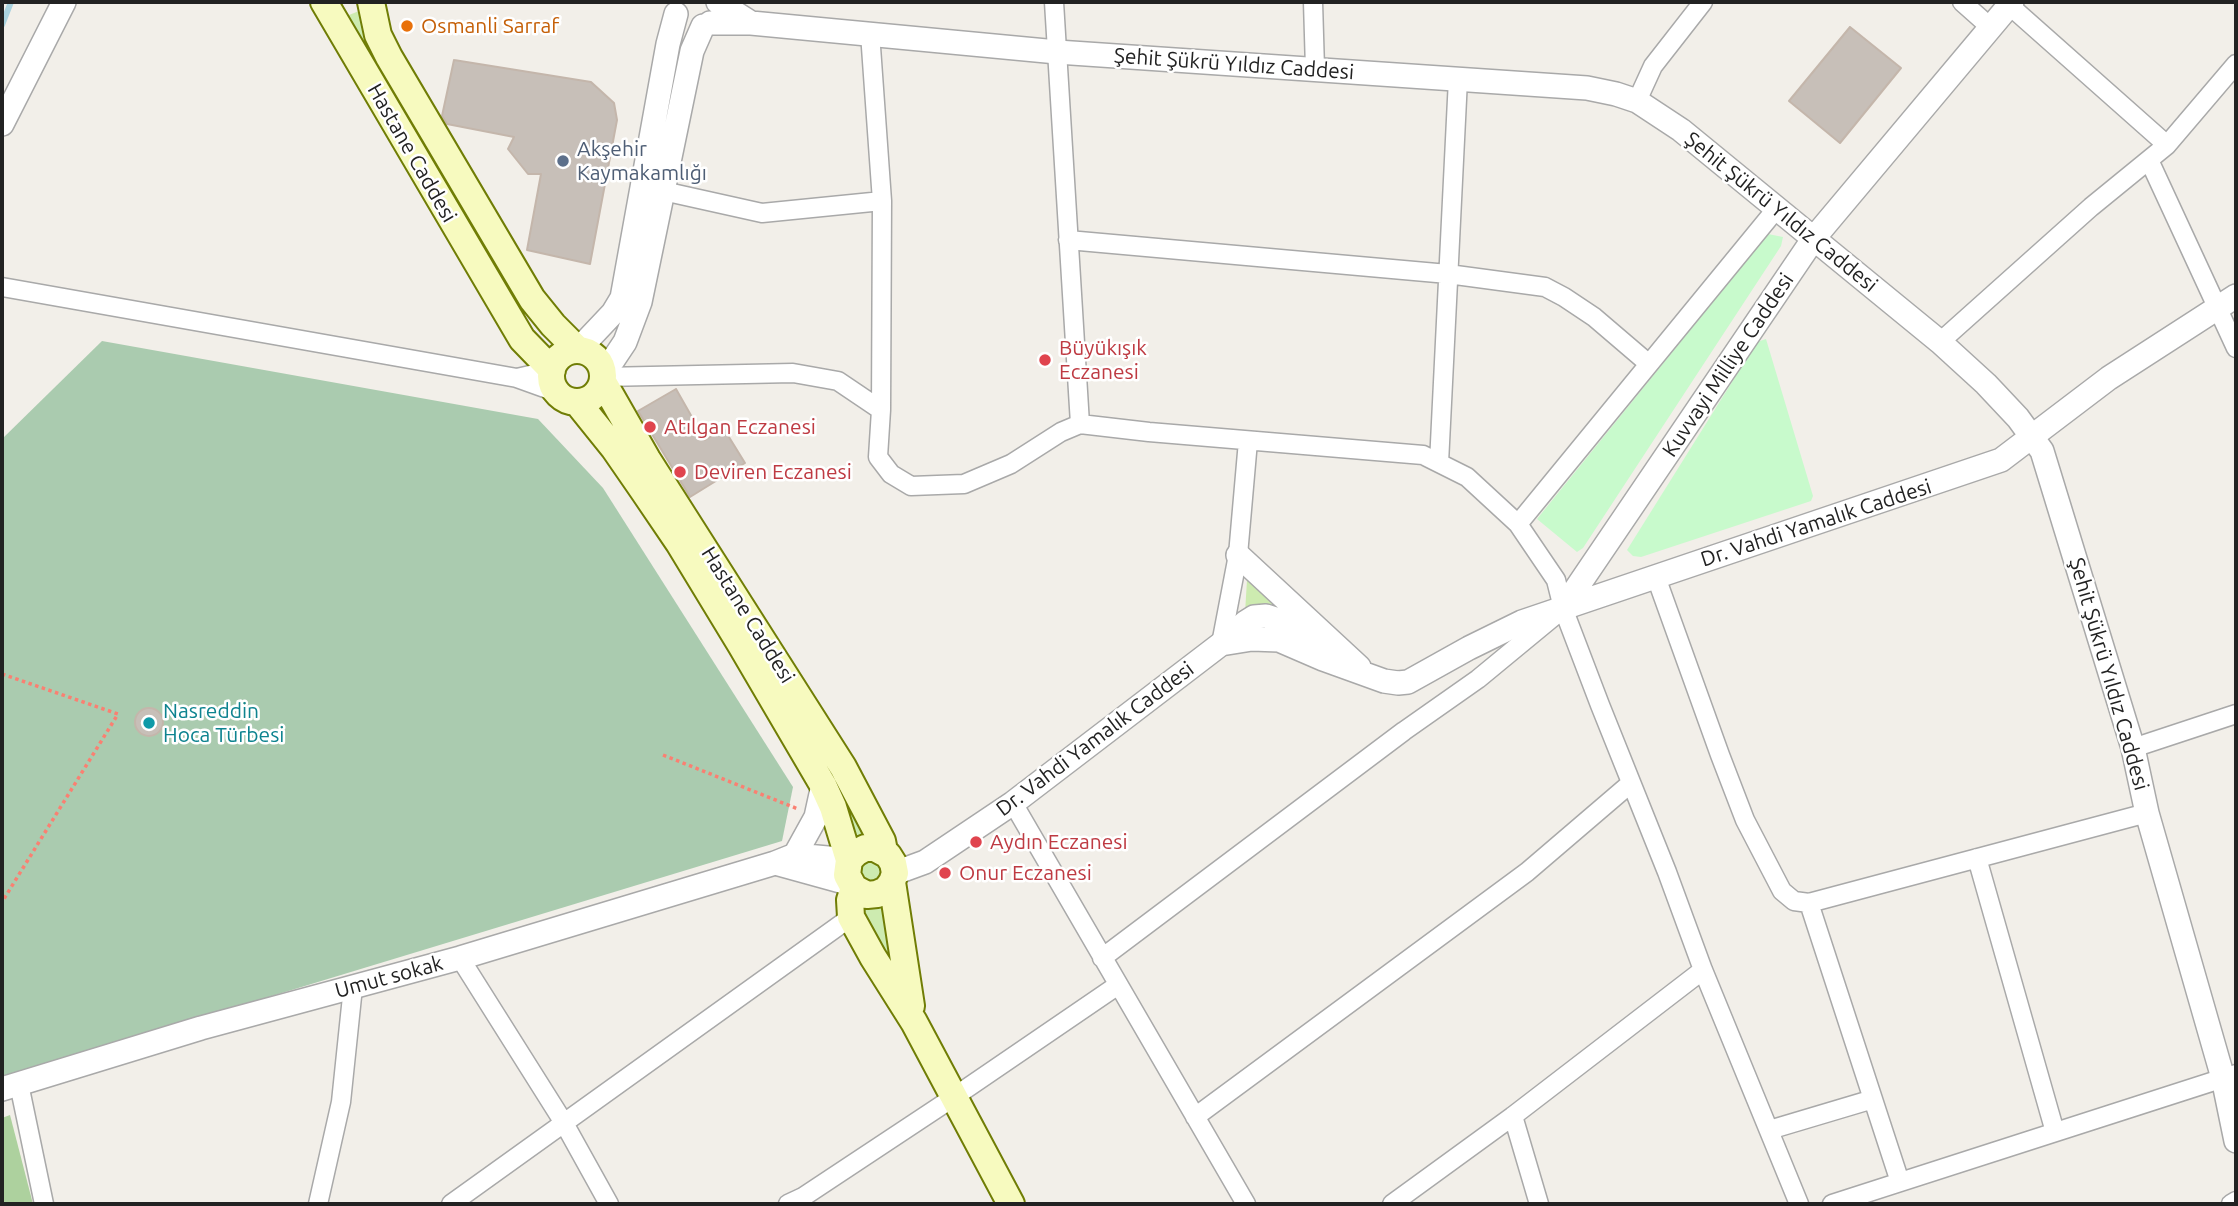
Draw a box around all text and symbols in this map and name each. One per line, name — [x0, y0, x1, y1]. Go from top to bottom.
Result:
place label: Osmanli Sarraf — [421, 13, 559, 39]
marker: Osmanli Sarraf — [399, 18, 415, 34]
street label: Şehit Şükrü Yıldız Caddesi — [1113, 43, 1355, 85]
street label: Hastane Caddesi — [362, 79, 462, 227]
street label: Şehit Şükrü Yıldız Caddesi — [1680, 127, 1882, 297]
place label: Akşehir Kaymakamlığı — [577, 136, 707, 186]
marker: Akşehir Kaymakamlığı — [555, 153, 571, 169]
street label: Kuvvayi Milliye Caddesi — [1657, 268, 1799, 462]
place label: Büyükışık Eczanesi — [1059, 335, 1147, 385]
marker: Büyükışık Eczanesi — [1037, 352, 1053, 368]
place label: Atılgan Eczanesi — [664, 414, 816, 440]
marker: Atılgan Eczanesi — [642, 419, 658, 435]
place label: Deviren Eczanesi — [694, 459, 852, 485]
marker: Deviren Eczanesi — [672, 464, 688, 480]
street label: Dr. Vahdi Yamalık Caddesi — [1698, 474, 1934, 572]
street label: Hastane Caddesi — [696, 542, 800, 688]
street label: Şehit Şükrü Yıldız Caddesi — [2064, 555, 2154, 793]
street label: Dr. Vahdi Yamalık Caddesi — [991, 656, 1199, 822]
place label: Nasreddin Hoca Türbesi — [163, 698, 284, 748]
marker: Nasreddin Hoca Türbesi — [141, 715, 157, 731]
place label: Aydın Eczanesi — [990, 829, 1128, 855]
marker: Aydın Eczanesi — [968, 834, 984, 850]
place label: Onur Eczanesi — [959, 860, 1092, 886]
marker: Onur Eczanesi — [937, 865, 953, 881]
street label: Umut sokak — [332, 950, 446, 1004]

